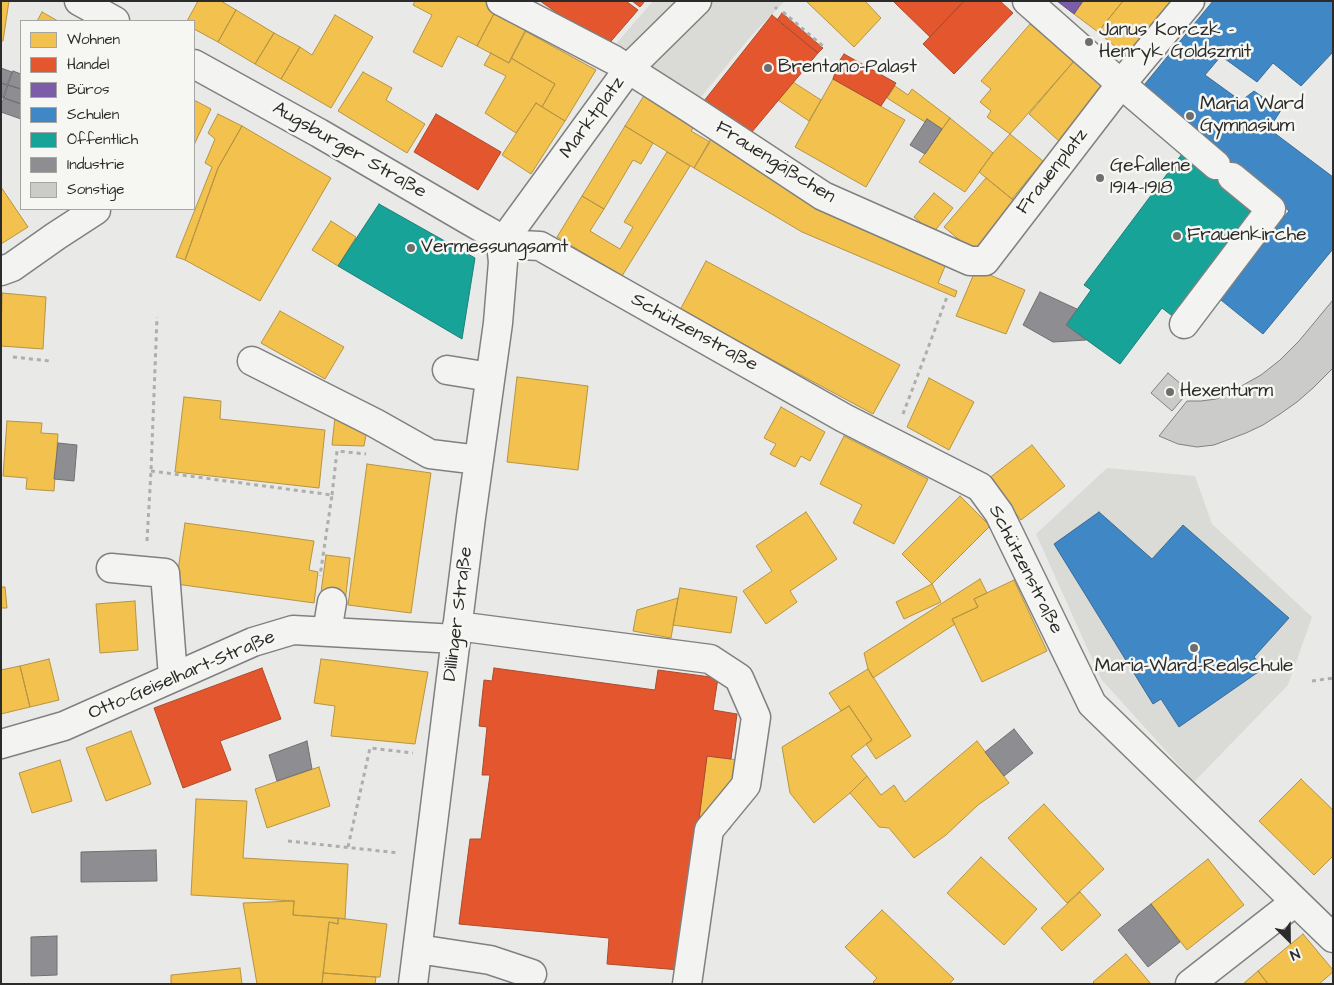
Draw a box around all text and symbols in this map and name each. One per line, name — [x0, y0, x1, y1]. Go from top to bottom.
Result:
legend — [20, 20, 195, 210]
place label: Janus Korczk - Henryk Goldszmit — [1099, 20, 1251, 64]
text: Wohnen — [67, 29, 120, 50]
marker: Janus Korczk - Henryk Goldszmit — [1083, 36, 1095, 48]
text: Handel — [67, 54, 109, 75]
place label: Brentano-Palast — [778, 57, 917, 79]
marker: Brentano-Palast — [762, 62, 774, 74]
street label: Marktplatz — [556, 73, 630, 163]
text: Büros — [67, 79, 110, 100]
place label: Maria Ward Gymnasium — [1200, 94, 1304, 138]
street label: Augsburger Straße — [268, 98, 430, 204]
text: Schulen — [67, 104, 119, 125]
marker: Maria Ward Gymnasium — [1184, 110, 1196, 122]
street label: Frauengäßchen — [711, 117, 839, 209]
street label: Frauenplatz — [1012, 124, 1094, 220]
text: Öffentlich — [67, 129, 138, 150]
text: Industrie — [67, 154, 124, 175]
place label: Gefallene 1914-1918 — [1110, 156, 1190, 200]
marker: Gefallene 1914-1918 — [1094, 172, 1106, 184]
text: Sonstige — [67, 179, 124, 200]
place label: Frauenkirche — [1187, 225, 1306, 247]
marker: Frauenkirche — [1171, 230, 1183, 242]
place label: Vermessungsamt — [421, 237, 568, 259]
marker: Vermessungsamt — [405, 242, 417, 254]
street label: Schützenstraße — [627, 289, 761, 377]
place label: Hexenturm — [1180, 381, 1273, 403]
marker: Hexenturm — [1164, 386, 1176, 398]
street label: Schützenstraße — [983, 502, 1067, 638]
street label: Dillinger Straße — [439, 545, 479, 683]
street label: Otto-Geiselhart-Straße — [85, 626, 279, 726]
marker: Maria-Ward-Realschule — [1188, 642, 1200, 654]
place label: Maria-Ward-Realschule — [1095, 656, 1293, 678]
north arrow — [1264, 915, 1314, 965]
text: N — [1287, 943, 1303, 965]

